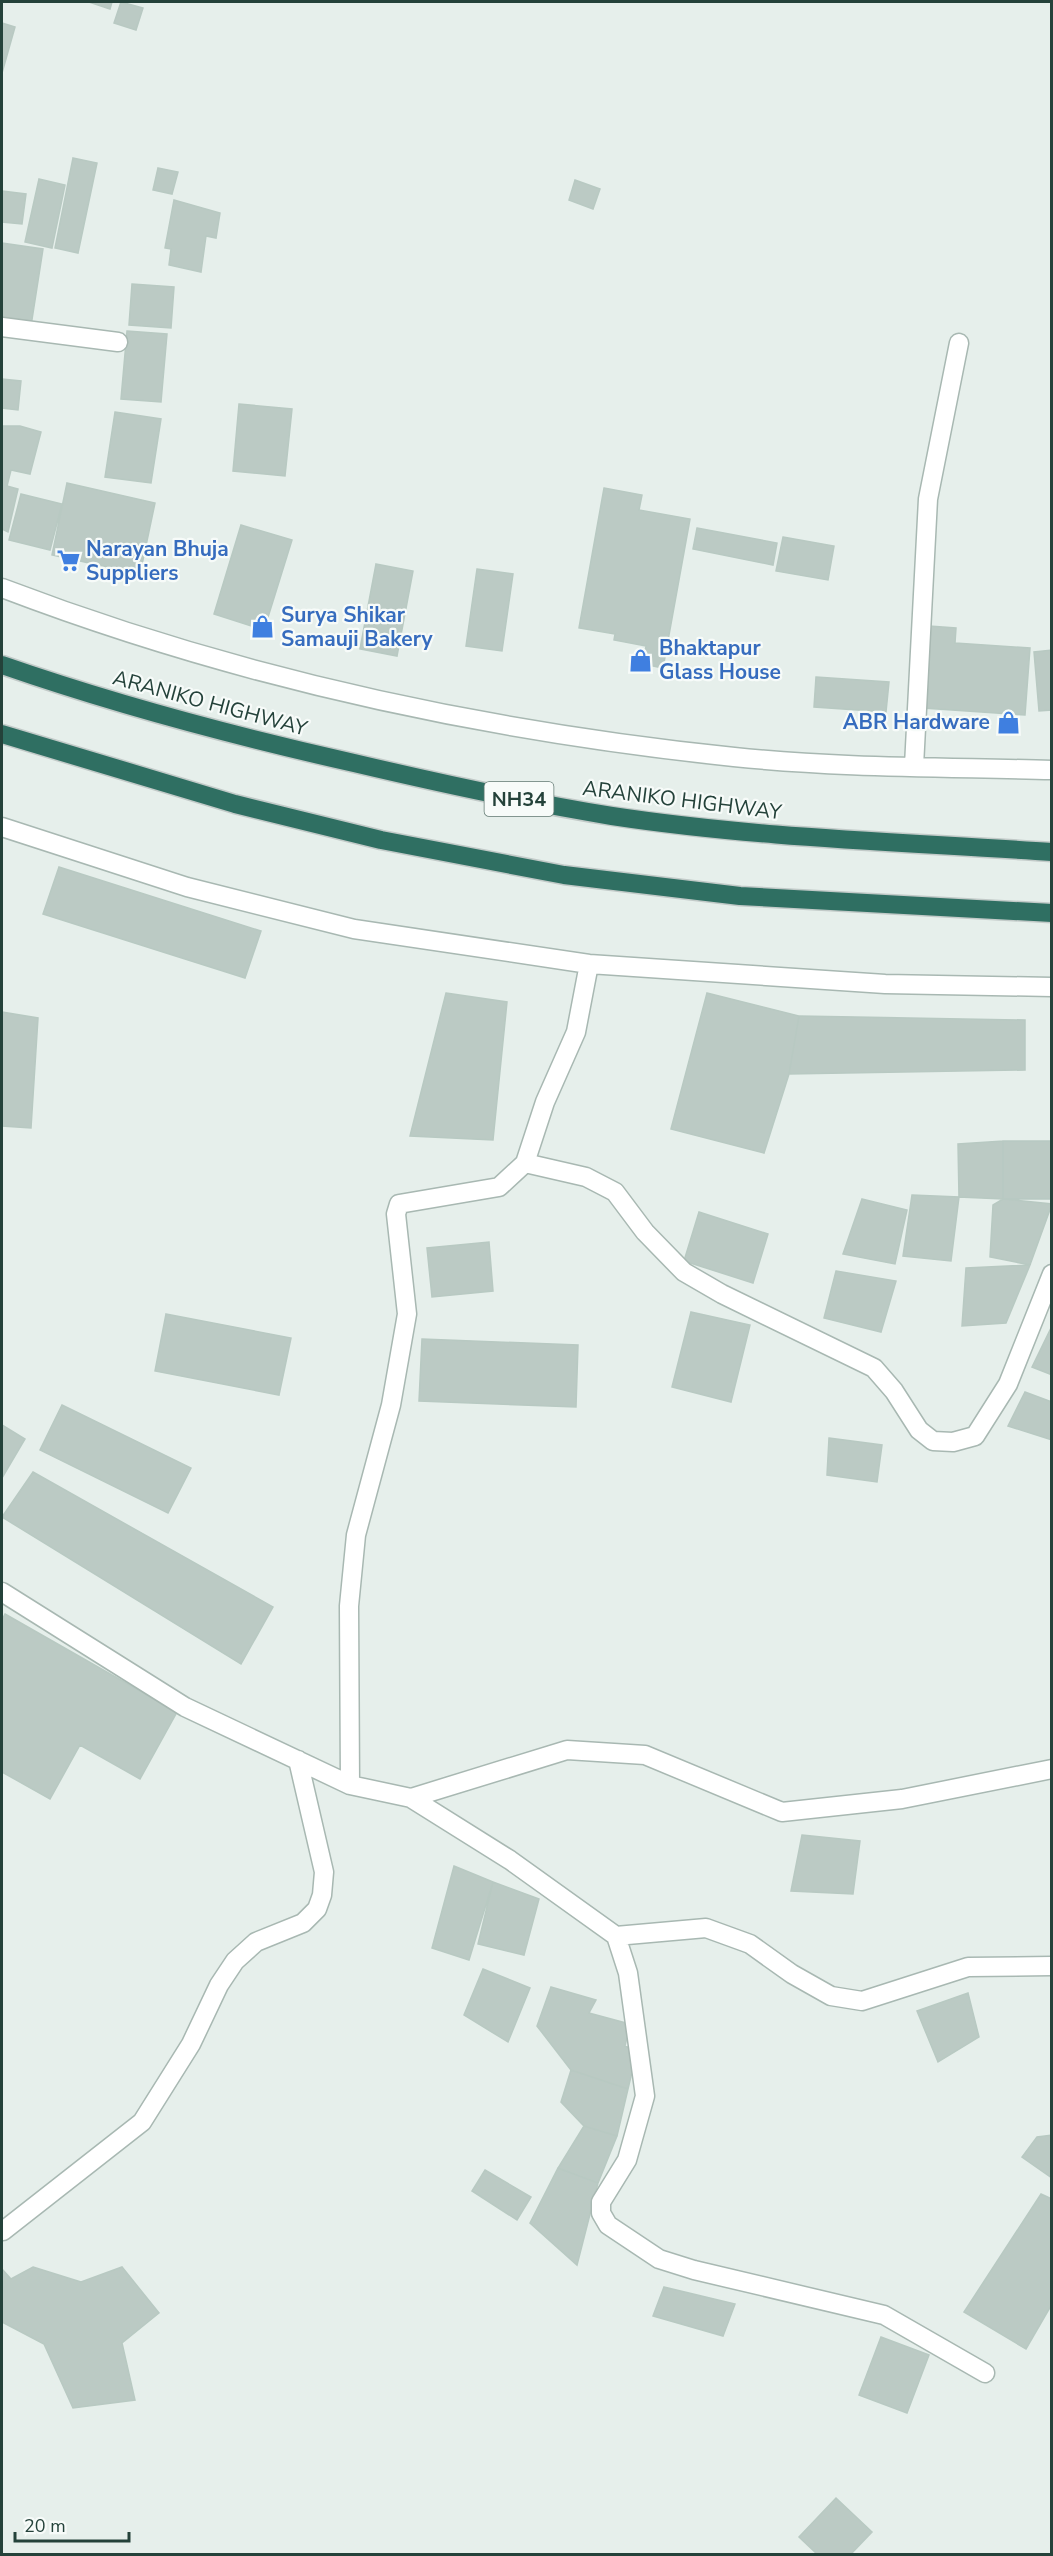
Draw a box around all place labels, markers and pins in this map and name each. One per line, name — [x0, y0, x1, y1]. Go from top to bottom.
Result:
place label: Narayan Bhuja Suppliers — [86, 535, 229, 587]
supermarket icon: Narayan Bhuja Suppliers — [55, 548, 81, 574]
place label: Surya Shikar Samauji Bakery — [281, 601, 433, 653]
shop icon: Surya Shikar Samauji Bakery — [250, 614, 276, 640]
place label: Bhaktapur Glass House — [659, 634, 781, 686]
shop icon: Bhaktapur Glass House — [628, 647, 654, 673]
place label: ABR Hardware — [843, 708, 990, 736]
shop icon: ABR Hardware — [995, 709, 1021, 735]

